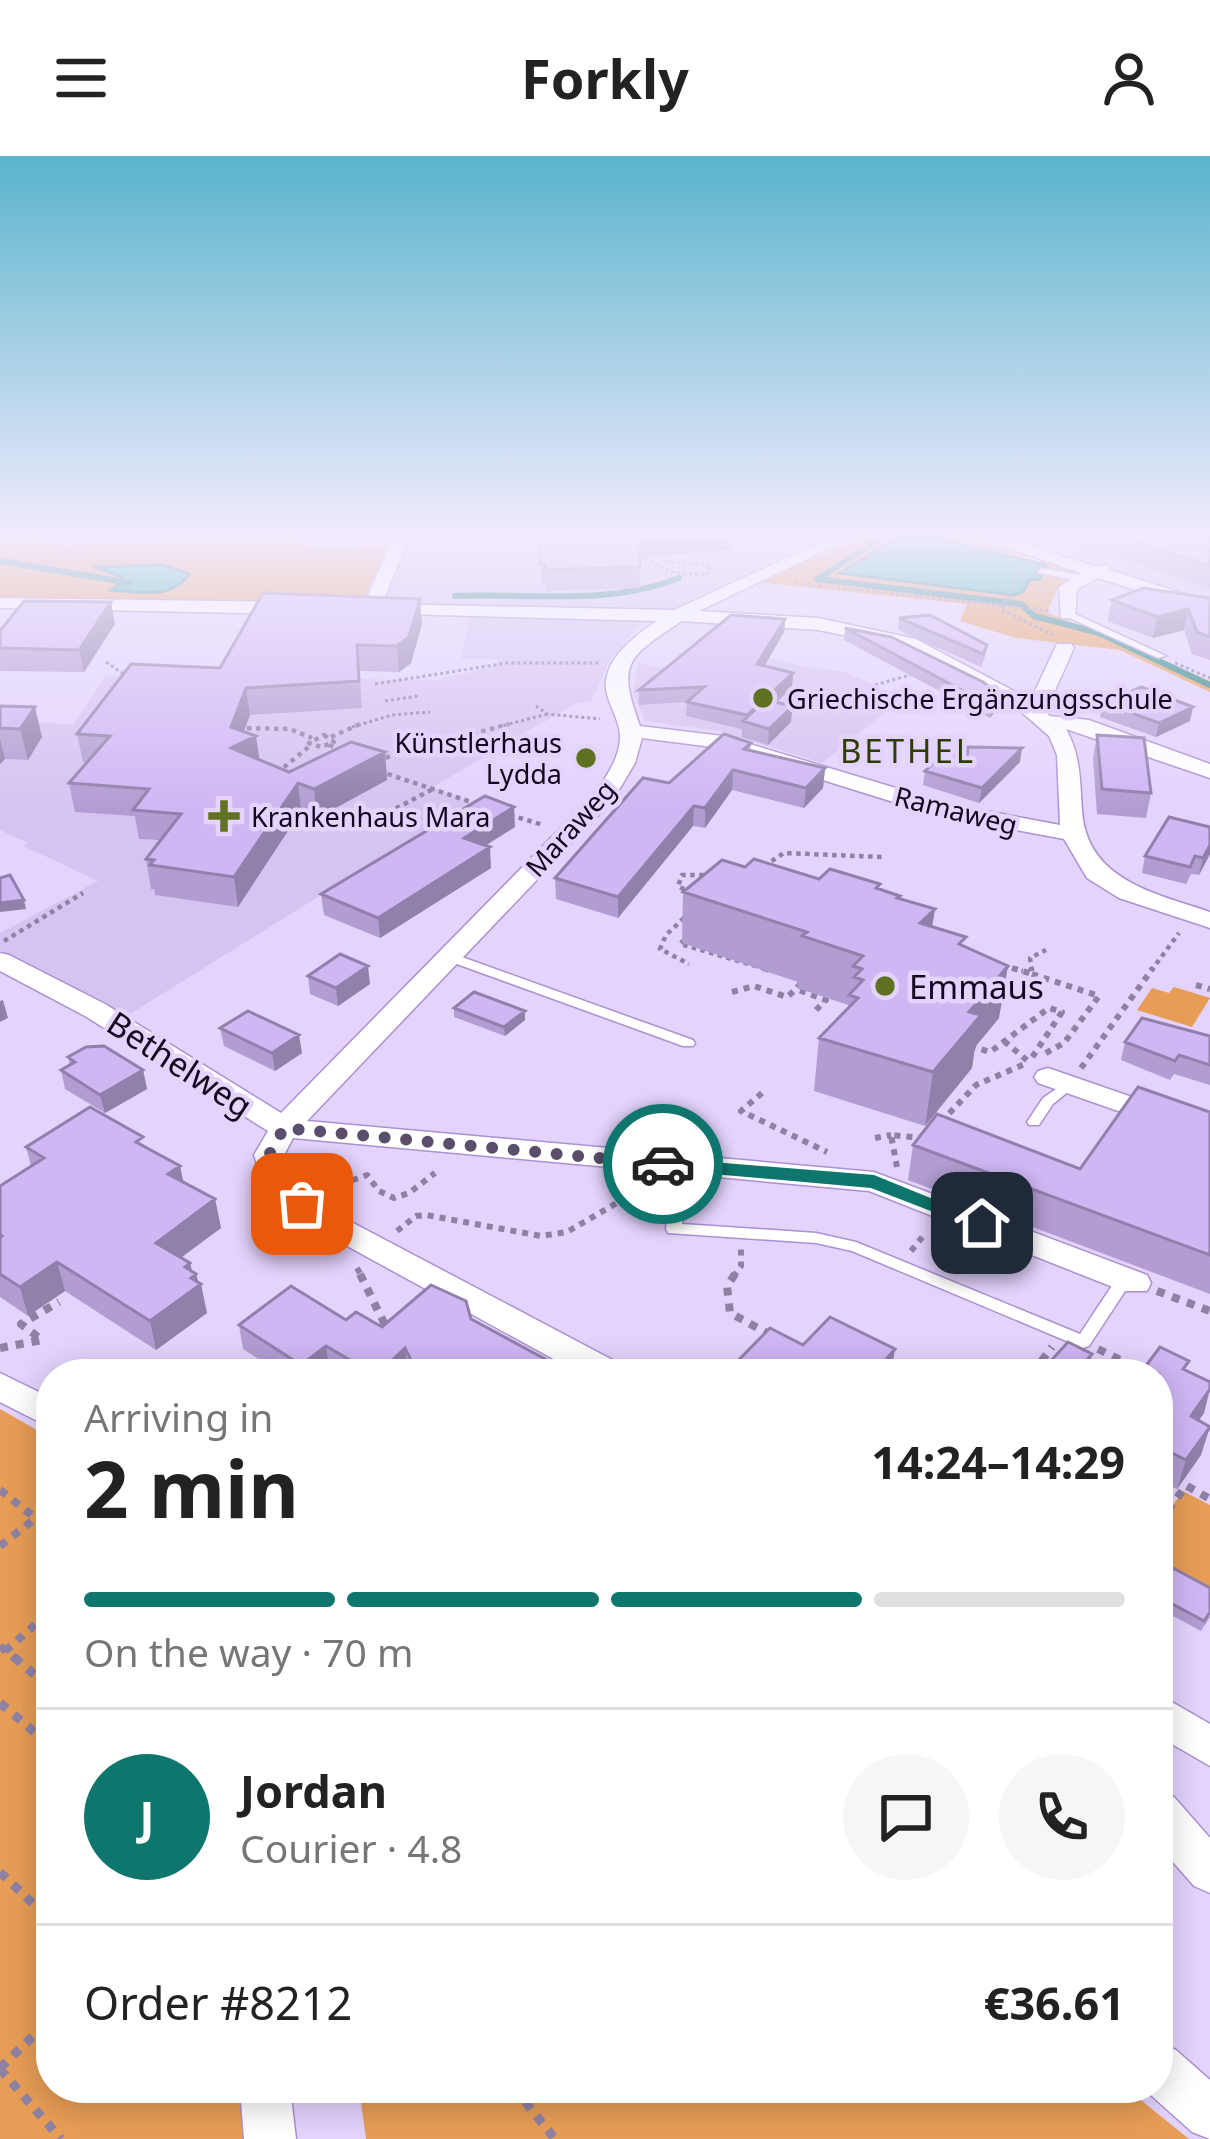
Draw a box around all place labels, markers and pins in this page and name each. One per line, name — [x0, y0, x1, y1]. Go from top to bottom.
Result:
place label: Griechische Ergänzungsschule — [787, 680, 1173, 717]
marker: Griechische Ergänzungsschule — [750, 685, 776, 711]
place label: Künstlerhaus Lydda — [394, 724, 562, 792]
marker: Künstlerhaus Lydda — [573, 745, 599, 771]
place label: Krankenhaus Mara — [251, 798, 490, 835]
marker: Krankenhaus Mara — [208, 800, 240, 832]
place label: Emmaus — [909, 964, 1044, 1009]
marker: Emmaus — [872, 973, 898, 999]
pin — [251, 1153, 353, 1255]
pin — [931, 1172, 1033, 1274]

